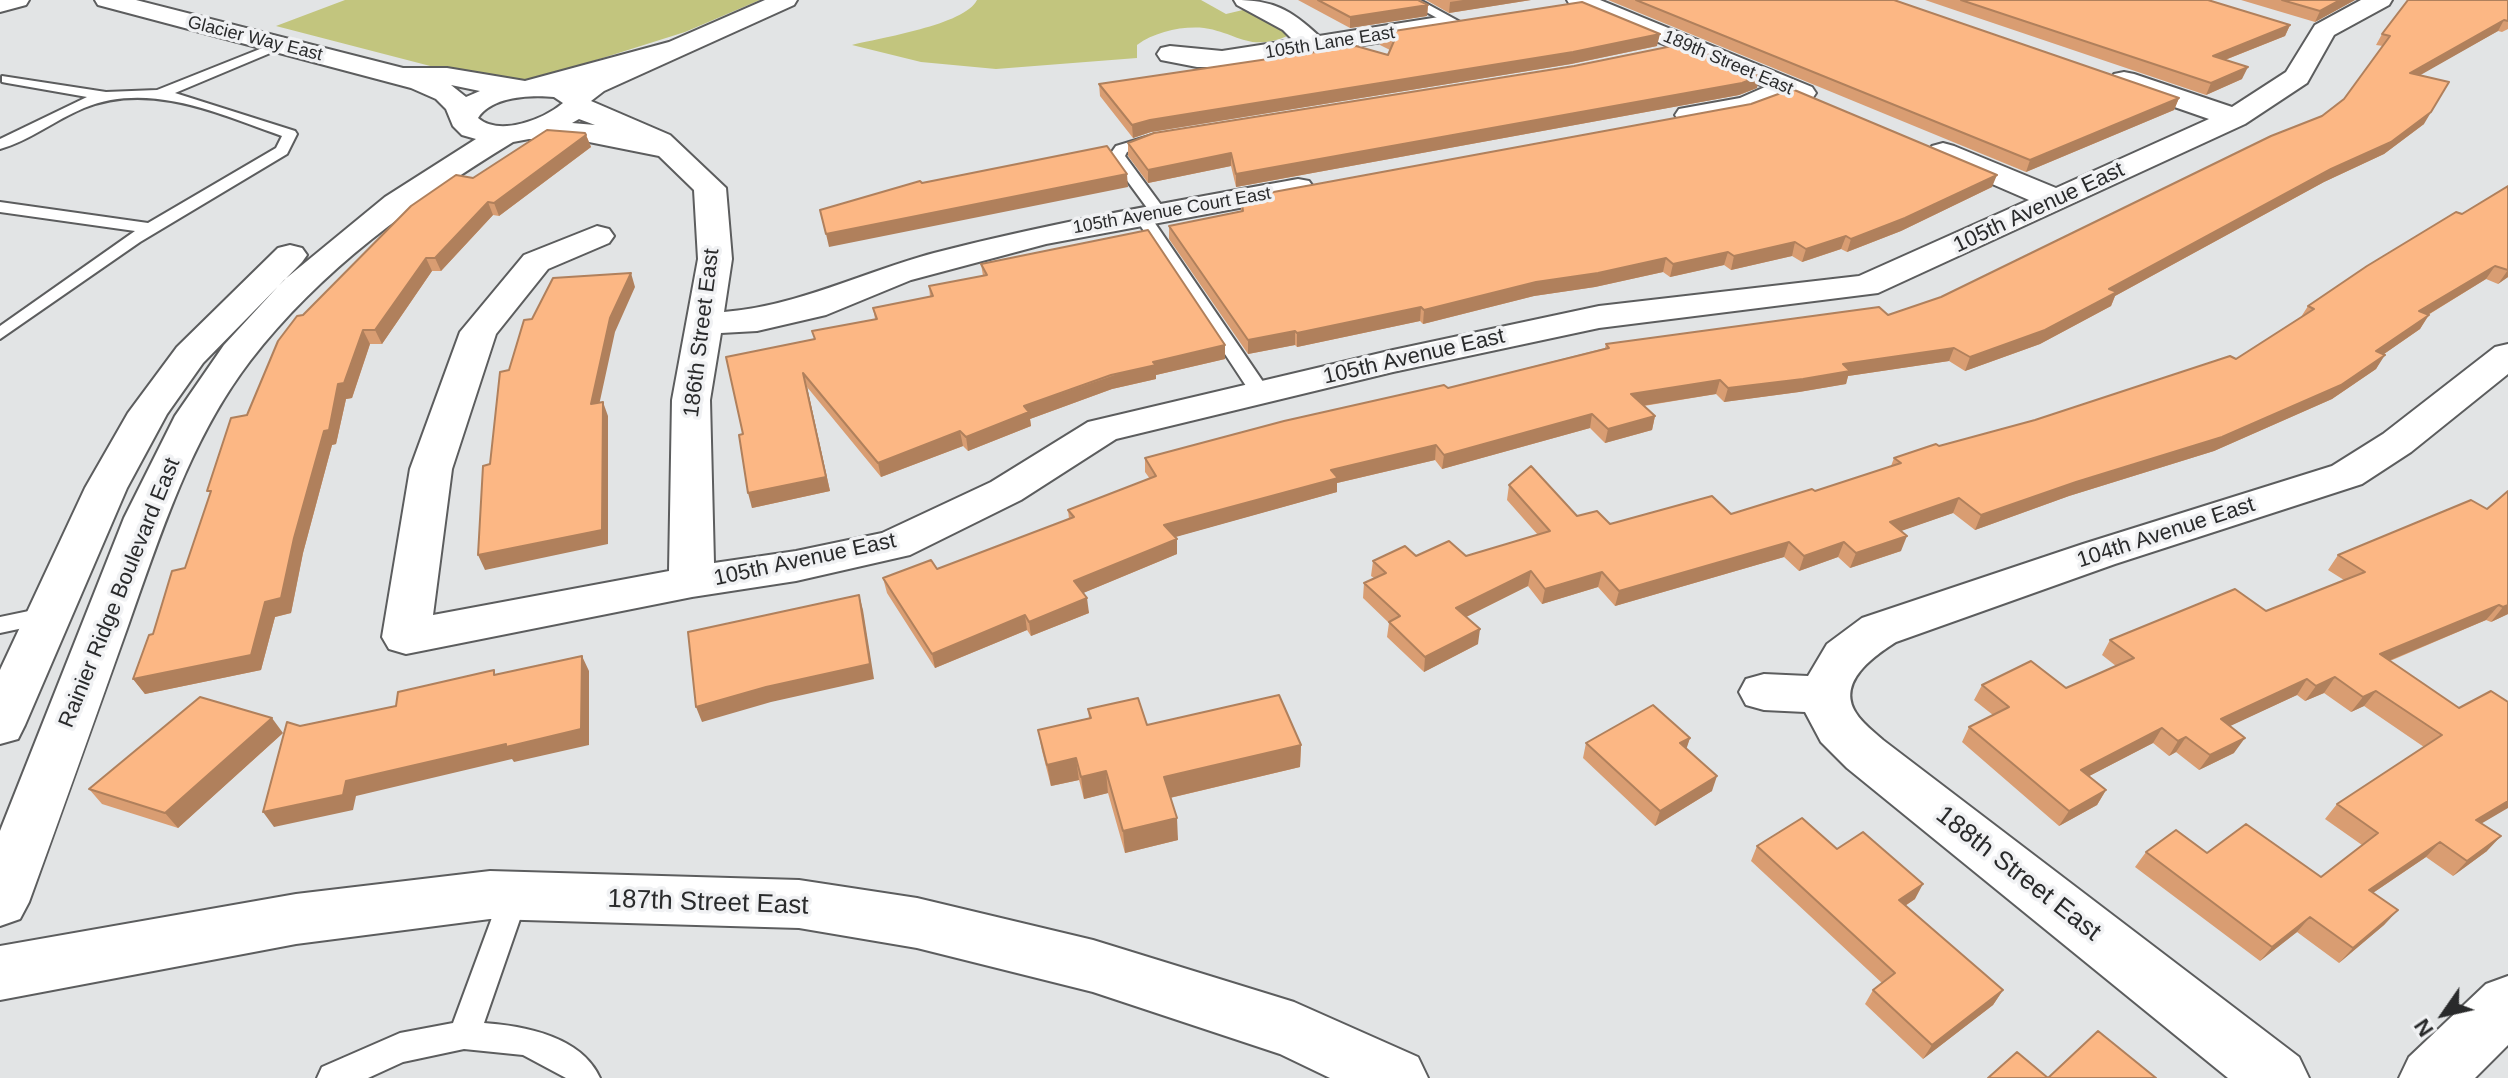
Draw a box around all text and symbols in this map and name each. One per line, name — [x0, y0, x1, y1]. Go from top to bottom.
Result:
street label: Glacier Way East — [185, 12, 325, 66]
street label: 105th Lane East — [1264, 22, 1396, 64]
street label: 189th Street East — [1660, 26, 1796, 100]
street label: 105th Avenue East — [1949, 157, 2129, 259]
street label: 105th Avenue Court East — [1071, 183, 1273, 239]
street label: 186th Street East — [679, 247, 725, 419]
street label: 105th Avenue East — [1321, 323, 1507, 391]
street label: Rainier Ridge Boulevard East — [54, 454, 186, 732]
street label: 104th Avenue East — [2074, 492, 2258, 574]
street label: 105th Avenue East — [712, 528, 898, 592]
street label: 188th Street East — [1929, 800, 2107, 948]
street label: 187th Street East — [607, 884, 809, 922]
north arrow — [2404, 974, 2484, 1054]
text: N — [2409, 1014, 2438, 1041]

